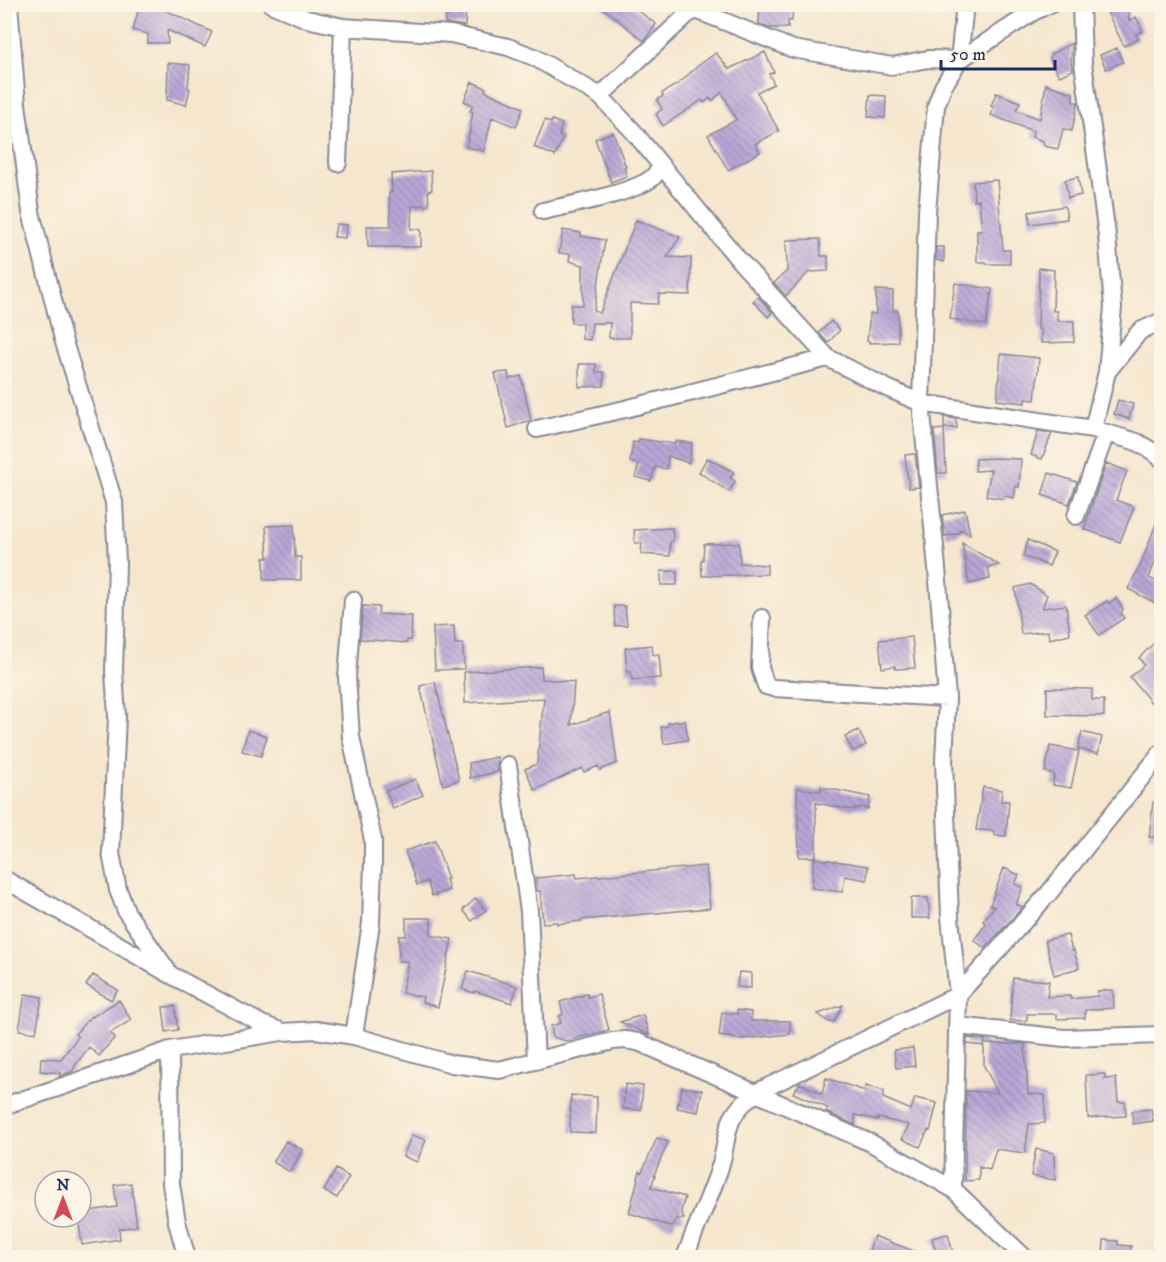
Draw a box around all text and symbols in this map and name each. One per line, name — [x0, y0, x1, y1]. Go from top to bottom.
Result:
scale bar — [941, 33, 1055, 71]
text: 50 m — [950, 44, 986, 66]
north arrow — [33, 1169, 93, 1229]
text: N — [56, 1175, 70, 1195]

